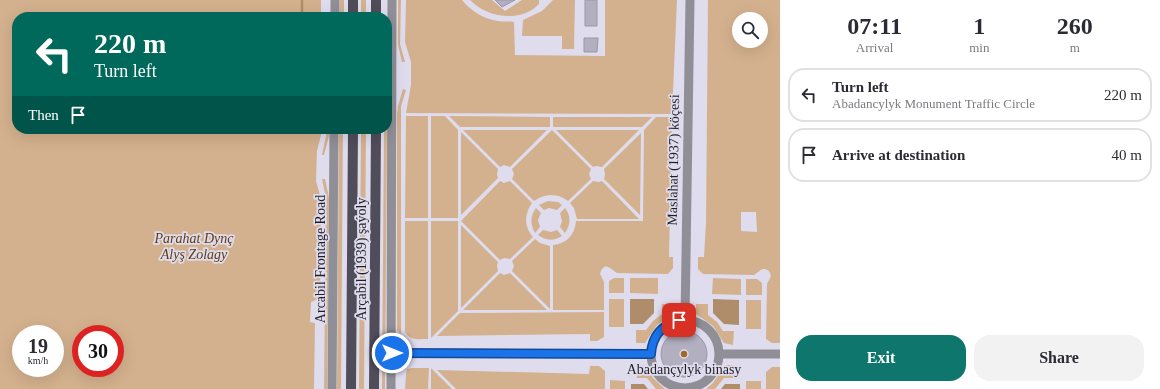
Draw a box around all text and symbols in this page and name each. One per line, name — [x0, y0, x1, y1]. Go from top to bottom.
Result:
map controls — [732, 12, 768, 48]
button: search — [732, 12, 768, 48]
text: 07:11 — [847, 13, 902, 39]
text: 1 — [973, 13, 985, 39]
text: 260 — [1057, 13, 1093, 39]
icon: left — [28, 28, 80, 80]
text: 220 m — [94, 28, 166, 59]
text: Arrival — [856, 40, 893, 55]
text: min — [969, 40, 989, 55]
text: m — [1070, 40, 1080, 55]
text: Turn left — [94, 61, 157, 81]
text: Turn left — [832, 79, 889, 95]
icon: left — [798, 84, 820, 106]
text: 220 m — [1104, 87, 1142, 103]
street label: Maslahat (1937) köçesi — [665, 94, 683, 226]
text: Abadancylyk Monument Traffic Circle — [832, 96, 1035, 111]
icon: arrive — [67, 104, 89, 126]
text: Then — [28, 107, 59, 123]
icon: arrive — [798, 144, 820, 166]
text: Arrive at destination — [832, 147, 965, 163]
text: 40 m — [1112, 147, 1142, 163]
street label: Arcabil Frontage Road — [313, 195, 328, 323]
street label: Arçabil (1939) şaýoly — [354, 198, 370, 320]
park label: Parahat Dynç Alyş Zolagy — [154, 231, 234, 262]
pin — [662, 303, 696, 337]
icon: arrive — [668, 309, 690, 331]
speed limit sign: 30 — [72, 325, 124, 377]
position arrow — [371, 332, 413, 374]
text: 19 — [28, 335, 48, 357]
button: Exit — [796, 335, 966, 381]
button: Share — [974, 335, 1144, 381]
marker: Abadançylyk binasy — [679, 349, 689, 359]
text: km/h — [28, 355, 48, 366]
place label: Abadançylyk binasy — [627, 362, 741, 377]

